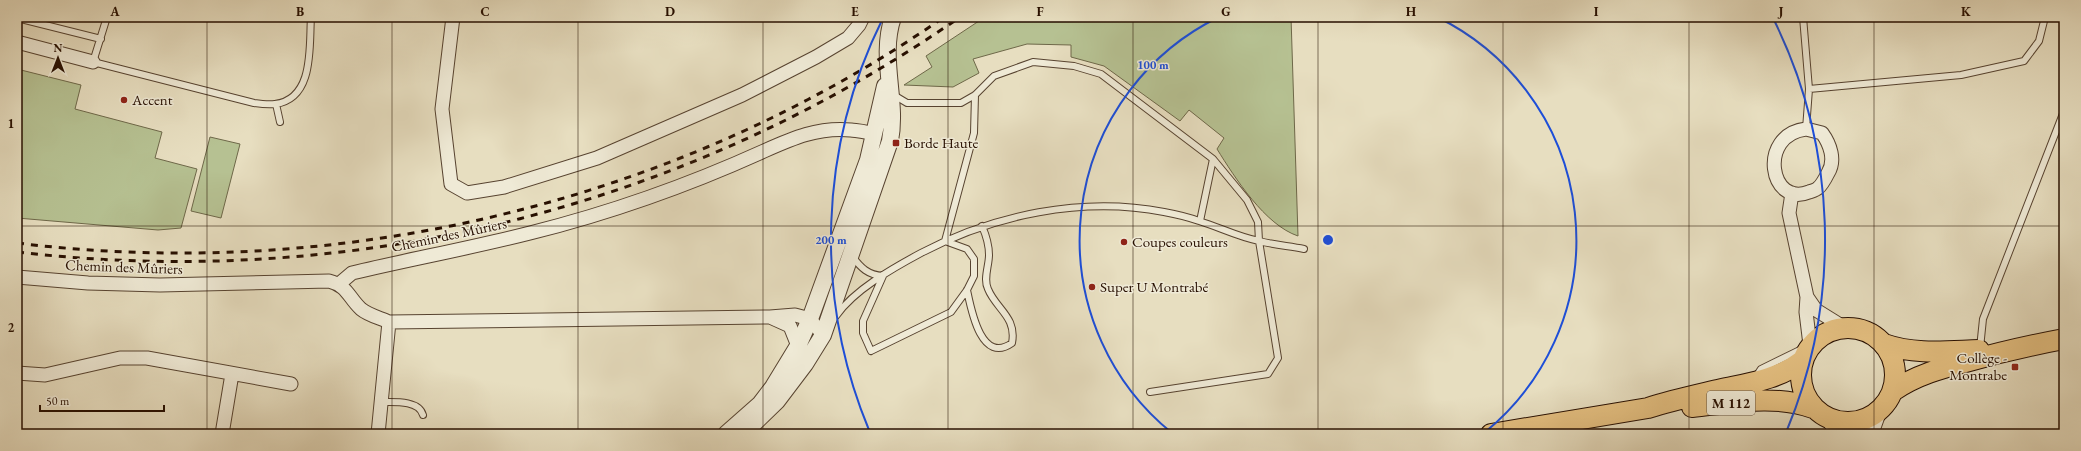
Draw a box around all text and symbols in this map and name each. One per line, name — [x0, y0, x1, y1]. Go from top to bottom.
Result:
text: A — [109, 3, 120, 20]
text: B — [296, 3, 304, 20]
text: C — [480, 3, 490, 20]
text: D — [665, 3, 675, 20]
text: E — [851, 3, 859, 20]
text: F — [1036, 3, 1044, 20]
text: G — [1221, 3, 1231, 20]
text: H — [1406, 3, 1417, 20]
text: I — [1594, 3, 1599, 20]
text: J — [1777, 3, 1784, 20]
text: K — [1961, 3, 1972, 20]
north arrow — [38, 38, 78, 78]
text: N — [54, 41, 63, 55]
text: 100 m — [1137, 57, 1169, 73]
place label: Accent — [131, 90, 173, 109]
marker: Accent — [119, 95, 129, 105]
text: 1 — [8, 115, 15, 132]
place label: Borde Haute — [904, 133, 978, 152]
marker: Borde Haute — [891, 138, 901, 148]
street label: Chemin des Mûriers — [389, 213, 509, 256]
text: 200 m — [815, 232, 847, 248]
place label: Coupes couleurs — [1132, 232, 1228, 251]
centre of rings — [1321, 233, 1335, 247]
marker: Coupes couleurs — [1119, 237, 1129, 247]
street label: Chemin des Mûriers — [65, 255, 183, 278]
place label: Super U Montrabé — [1100, 277, 1209, 296]
marker: Super U Montrabé — [1087, 282, 1097, 292]
text: 2 — [8, 319, 15, 336]
place label: Collège - Montrabe — [1949, 348, 2007, 384]
marker: Collège - Montrabe — [2010, 362, 2020, 372]
scale bar — [40, 387, 164, 413]
road number: M 112 — [1707, 391, 1755, 415]
text: 50 m — [46, 393, 70, 409]

